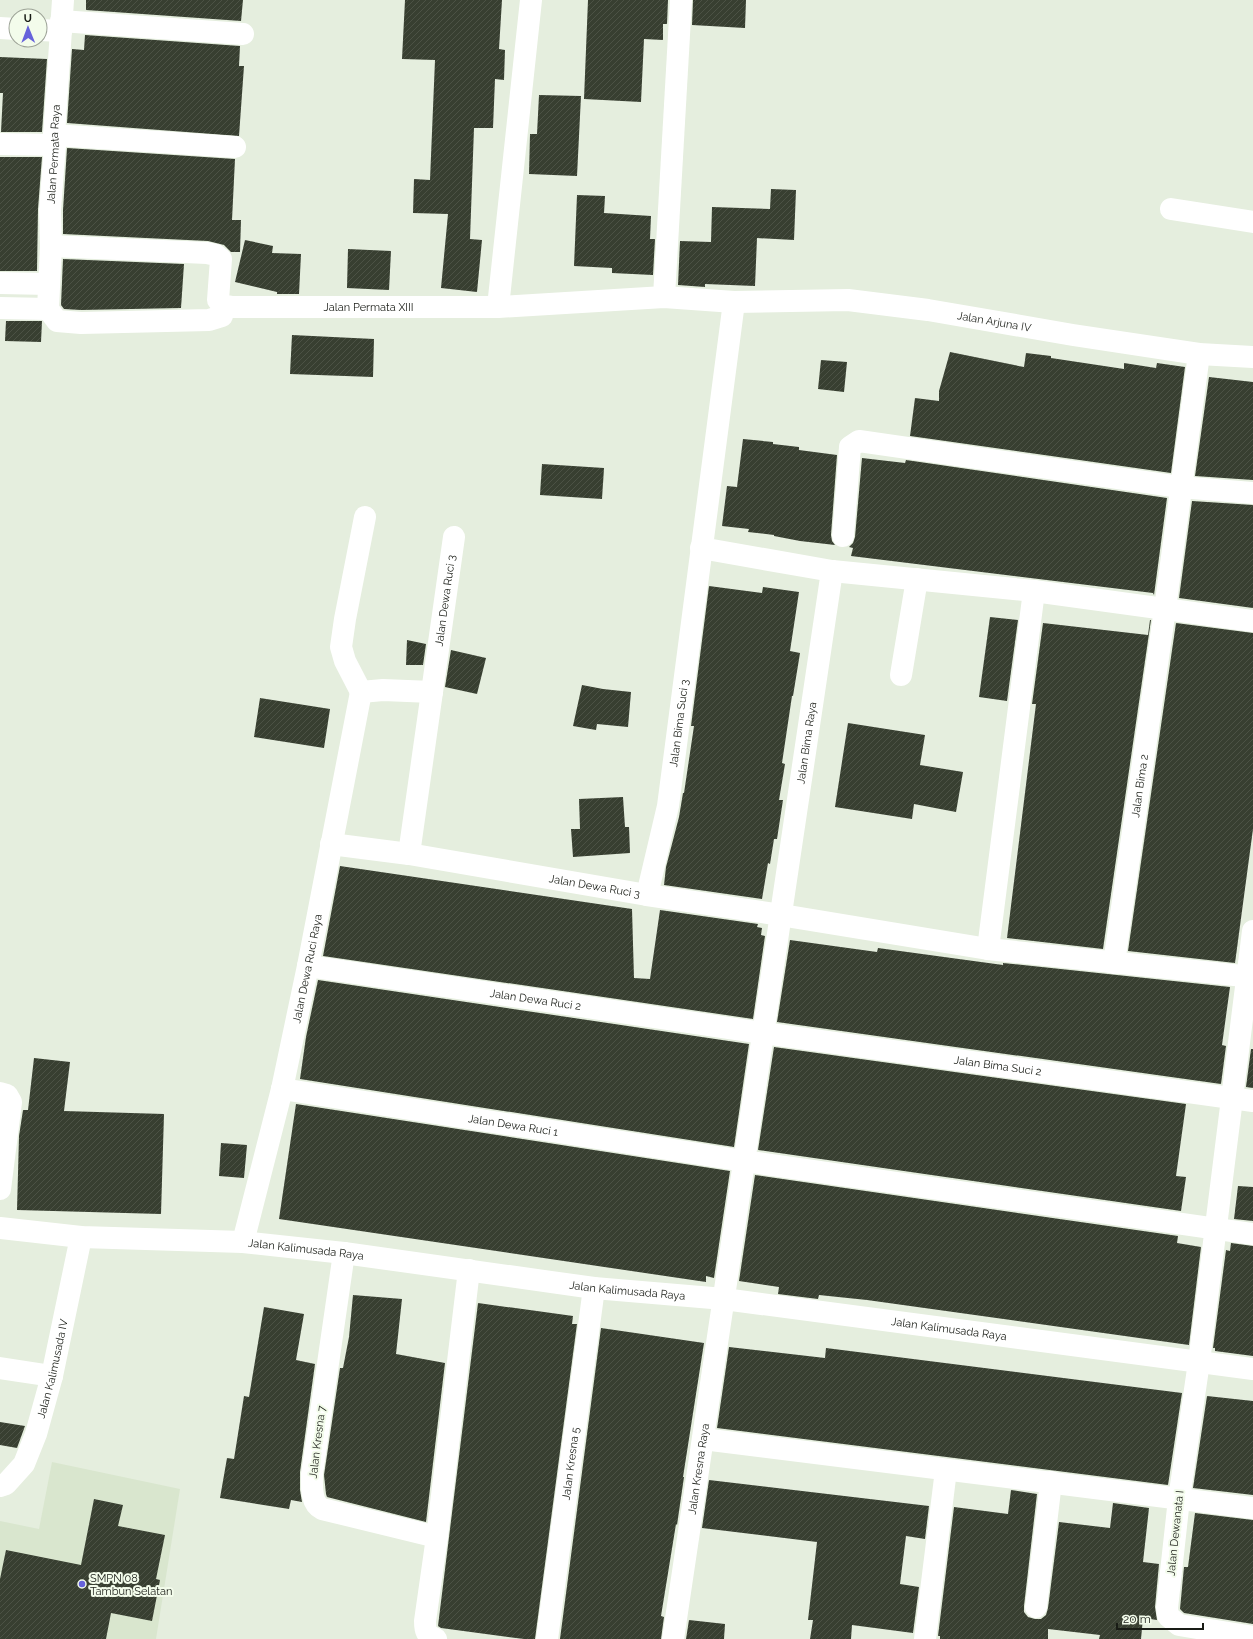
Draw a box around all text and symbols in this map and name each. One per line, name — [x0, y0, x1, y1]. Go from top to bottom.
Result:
north arrow — [8, 8, 48, 48]
text: U — [24, 12, 32, 25]
street label: Jalan Permata Raya — [44, 104, 63, 205]
street label: Jalan Permata XIII — [323, 301, 414, 314]
street label: Jalan Arjuna IV — [956, 309, 1033, 335]
street label: Jalan Dewa Ruci 3 — [433, 554, 458, 647]
street label: Jalan Bima Suci 3 — [667, 678, 692, 768]
street label: Jalan Bima Raya — [794, 701, 819, 785]
street label: Jalan Bima 2 — [1129, 753, 1151, 818]
street label: Jalan Dewa Ruci 3 — [548, 872, 641, 901]
street label: Jalan Dewa Ruci Raya — [290, 913, 325, 1024]
street label: Jalan Dewa Ruci 2 — [489, 987, 582, 1013]
street label: Jalan Bima Suci 2 — [953, 1054, 1043, 1079]
street label: Jalan Dewa Ruci 1 — [467, 1112, 559, 1139]
street label: Jalan Kalimusada Raya — [247, 1237, 365, 1263]
street label: Jalan Kalimusada Raya — [569, 1279, 686, 1303]
street label: Jalan Kalimusada Raya — [890, 1315, 1007, 1343]
street label: Jalan Kalimusada IV — [35, 1317, 71, 1420]
street label: Jalan Kresna 7 — [307, 1405, 328, 1479]
street label: Jalan Kresna Raya — [686, 1423, 712, 1515]
street label: Jalan Kresna 5 — [560, 1426, 582, 1501]
street label: Jalan Dewanata I — [1165, 1490, 1186, 1576]
place label: SMPN 08 Tambun Selatan — [90, 1572, 172, 1598]
marker: SMPN 08 Tambun Selatan — [77, 1579, 87, 1589]
scale bar — [1117, 1605, 1203, 1631]
text: 20 m — [1123, 1612, 1151, 1626]

